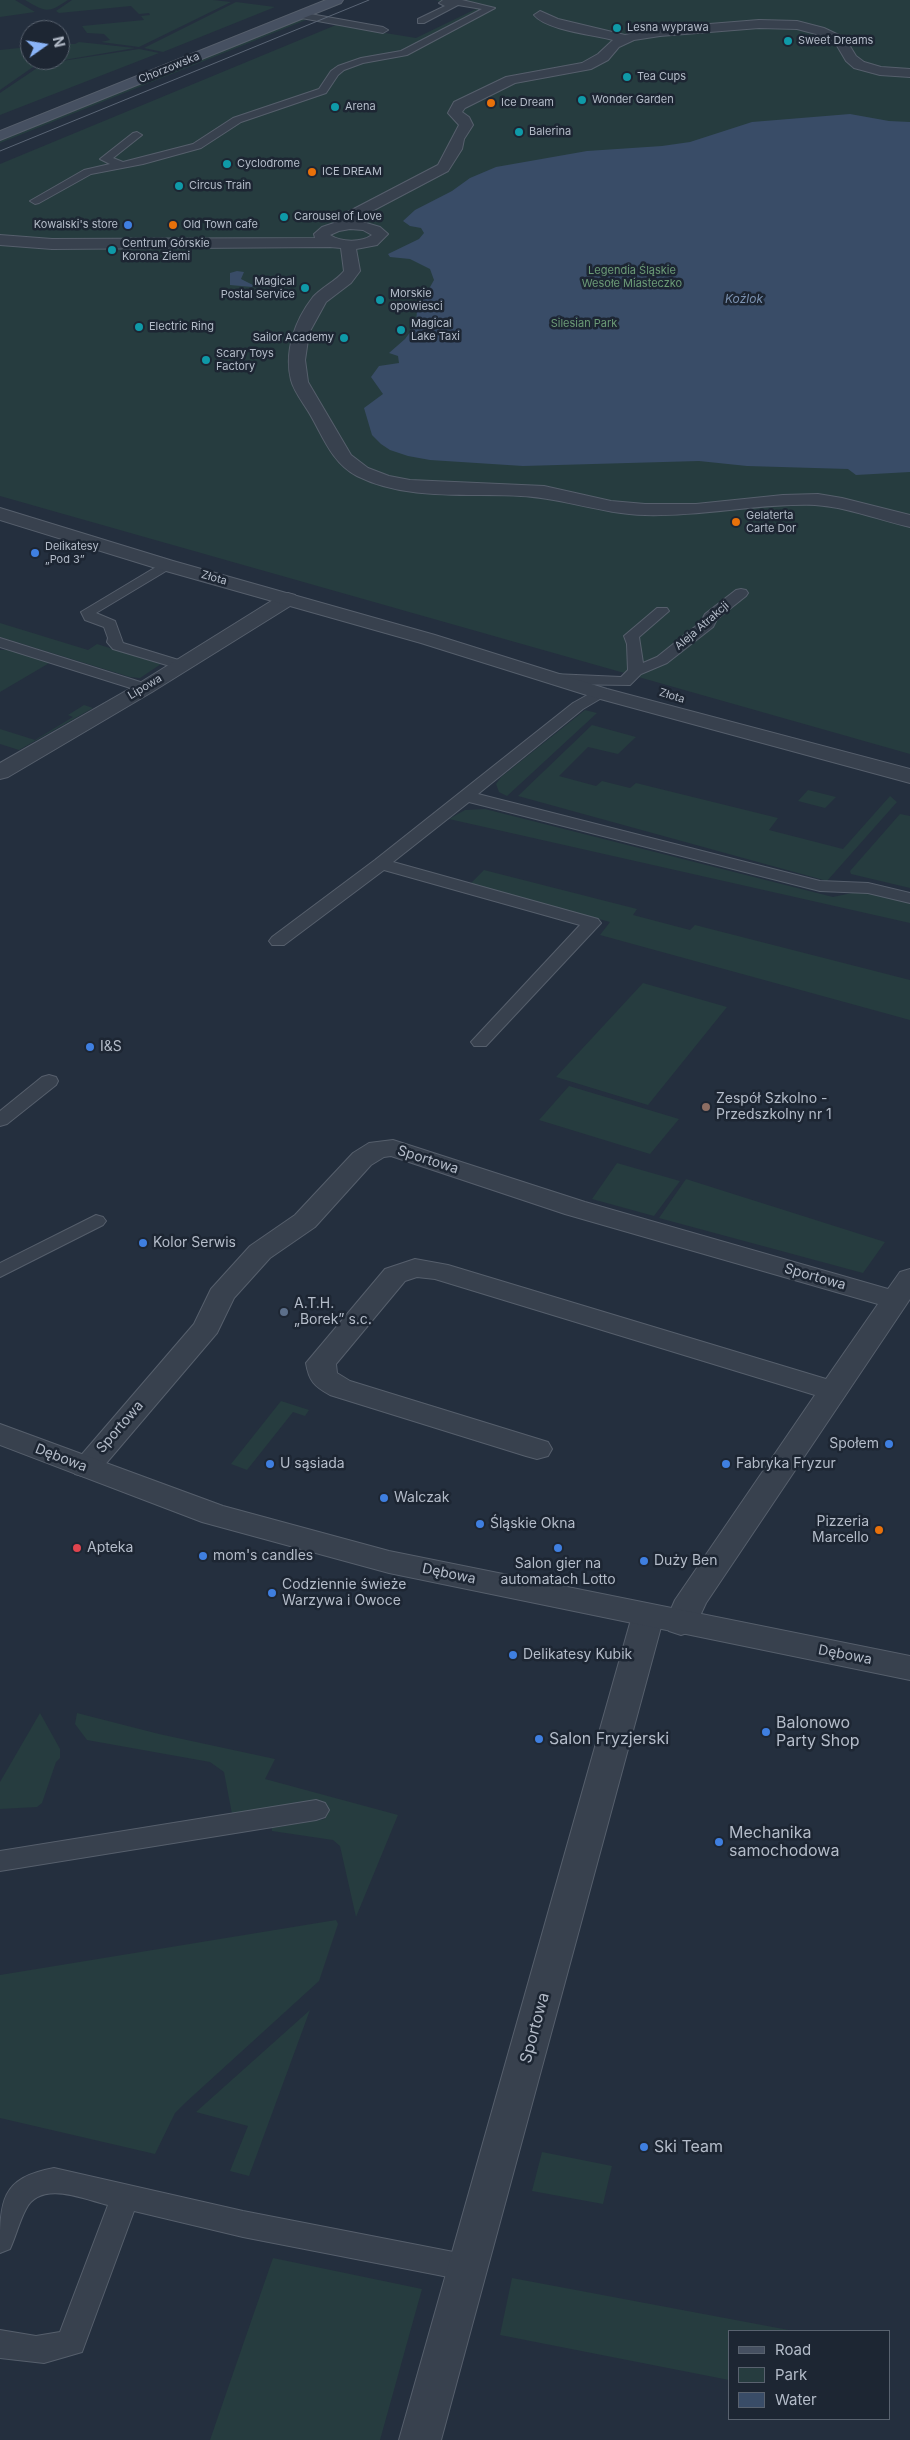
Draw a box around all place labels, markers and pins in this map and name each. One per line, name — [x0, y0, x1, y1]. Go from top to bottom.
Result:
place label: Lesna wyprawa — [627, 21, 709, 35]
marker: Lesna wyprawa — [611, 22, 623, 34]
place label: Sweet Dreams — [798, 34, 873, 48]
marker: Sweet Dreams — [782, 35, 794, 47]
place label: Tea Cups — [637, 70, 686, 84]
marker: Tea Cups — [621, 71, 633, 83]
place label: Wonder Garden — [592, 93, 674, 107]
marker: Wonder Garden — [576, 94, 588, 106]
place label: Ice Dream — [501, 96, 554, 110]
marker: Ice Dream — [485, 97, 497, 109]
place label: Arena — [345, 100, 376, 114]
marker: Arena — [329, 101, 341, 113]
place label: Balerina — [529, 125, 571, 139]
marker: Balerina — [513, 126, 525, 138]
place label: Cyclodrome — [237, 157, 300, 171]
marker: Cyclodrome — [221, 158, 233, 170]
place label: ICE DREAM — [322, 165, 382, 179]
marker: ICE DREAM — [306, 166, 318, 178]
place label: Circus Train — [189, 179, 251, 193]
marker: Circus Train — [173, 180, 185, 192]
place label: Carousel of Love — [294, 210, 382, 224]
marker: Carousel of Love — [278, 211, 290, 223]
place label: Kowalski's store — [34, 218, 118, 232]
place label: Old Town cafe — [183, 218, 258, 232]
marker: Kowalski's store — [122, 219, 134, 231]
marker: Old Town cafe — [167, 219, 179, 231]
place label: Centrum Górskie Korona Ziemi — [122, 237, 210, 263]
marker: Centrum Górskie Korona Ziemi — [106, 244, 118, 256]
place label: Magical Postal Service — [221, 275, 295, 301]
marker: Magical Postal Service — [299, 282, 311, 294]
place label: Morskie opowiesci — [390, 287, 443, 313]
marker: Morskie opowiesci — [374, 294, 386, 306]
place label: Magical Lake Taxi — [411, 317, 460, 343]
place label: Electric Ring — [149, 320, 214, 334]
marker: Electric Ring — [133, 321, 145, 333]
marker: Magical Lake Taxi — [395, 324, 407, 336]
place label: Sailor Academy — [253, 331, 334, 345]
marker: Sailor Academy — [338, 332, 350, 344]
place label: Scary Toys Factory — [216, 347, 274, 373]
marker: Scary Toys Factory — [200, 354, 212, 366]
place label: Gelaterta Carte Dor — [746, 509, 796, 535]
marker: Gelaterta Carte Dor — [730, 516, 742, 528]
place label: Delikatesy „Pod 3” — [45, 540, 99, 566]
marker: Delikatesy „Pod 3” — [29, 547, 41, 559]
place label: I&S — [100, 1039, 122, 1055]
marker: I&S — [84, 1041, 96, 1053]
place label: Zespół Szkolno - Przedszkolny nr 1 — [716, 1091, 832, 1124]
marker: Zespół Szkolno - Przedszkolny nr 1 — [700, 1101, 712, 1113]
place label: Kolor Serwis — [153, 1235, 236, 1251]
marker: Kolor Serwis — [137, 1237, 149, 1249]
place label: A.T.H. „Borek” s.c. — [294, 1296, 372, 1328]
marker: A.T.H. „Borek” s.c. — [278, 1306, 290, 1318]
place label: Społem — [829, 1436, 879, 1452]
marker: Społem — [883, 1438, 895, 1450]
place label: U sąsiada — [280, 1456, 345, 1472]
place label: Fabryka Fryzur — [736, 1456, 836, 1472]
marker: U sąsiada — [264, 1458, 276, 1470]
marker: Fabryka Fryzur — [720, 1458, 732, 1470]
place label: Walczak — [394, 1490, 449, 1506]
marker: Walczak — [378, 1492, 390, 1504]
place label: Pizzeria Marcello — [812, 1514, 869, 1546]
place label: Śląskie Okna — [490, 1516, 575, 1532]
marker: Śląskie Okna — [474, 1518, 486, 1530]
marker: Pizzeria Marcello — [873, 1524, 885, 1536]
place label: Apteka — [87, 1540, 133, 1556]
marker: Apteka — [71, 1542, 83, 1554]
marker: Salon gier na automatach Lotto — [552, 1542, 564, 1554]
place label: mom's candles — [213, 1548, 313, 1564]
marker: mom's candles — [197, 1550, 209, 1562]
place label: Duży Ben — [654, 1553, 718, 1569]
marker: Duży Ben — [638, 1555, 650, 1567]
place label: Salon gier na automatach Lotto — [500, 1556, 616, 1588]
place label: Codziennie świeże Warzywa i Owoce — [282, 1577, 406, 1610]
marker: Codziennie świeże Warzywa i Owoce — [266, 1587, 278, 1599]
place label: Delikatesy Kubik — [523, 1647, 632, 1663]
marker: Delikatesy Kubik — [507, 1649, 519, 1661]
place label: Balonowo Party Shop — [776, 1713, 860, 1751]
marker: Balonowo Party Shop — [760, 1726, 772, 1738]
place label: Salon Fryzjerski — [549, 1729, 669, 1749]
marker: Salon Fryzjerski — [533, 1733, 545, 1745]
place label: Mechanika samochodowa — [729, 1823, 839, 1861]
marker: Mechanika samochodowa — [713, 1836, 725, 1848]
place label: Ski Team — [654, 2137, 723, 2157]
marker: Ski Team — [638, 2141, 650, 2153]

